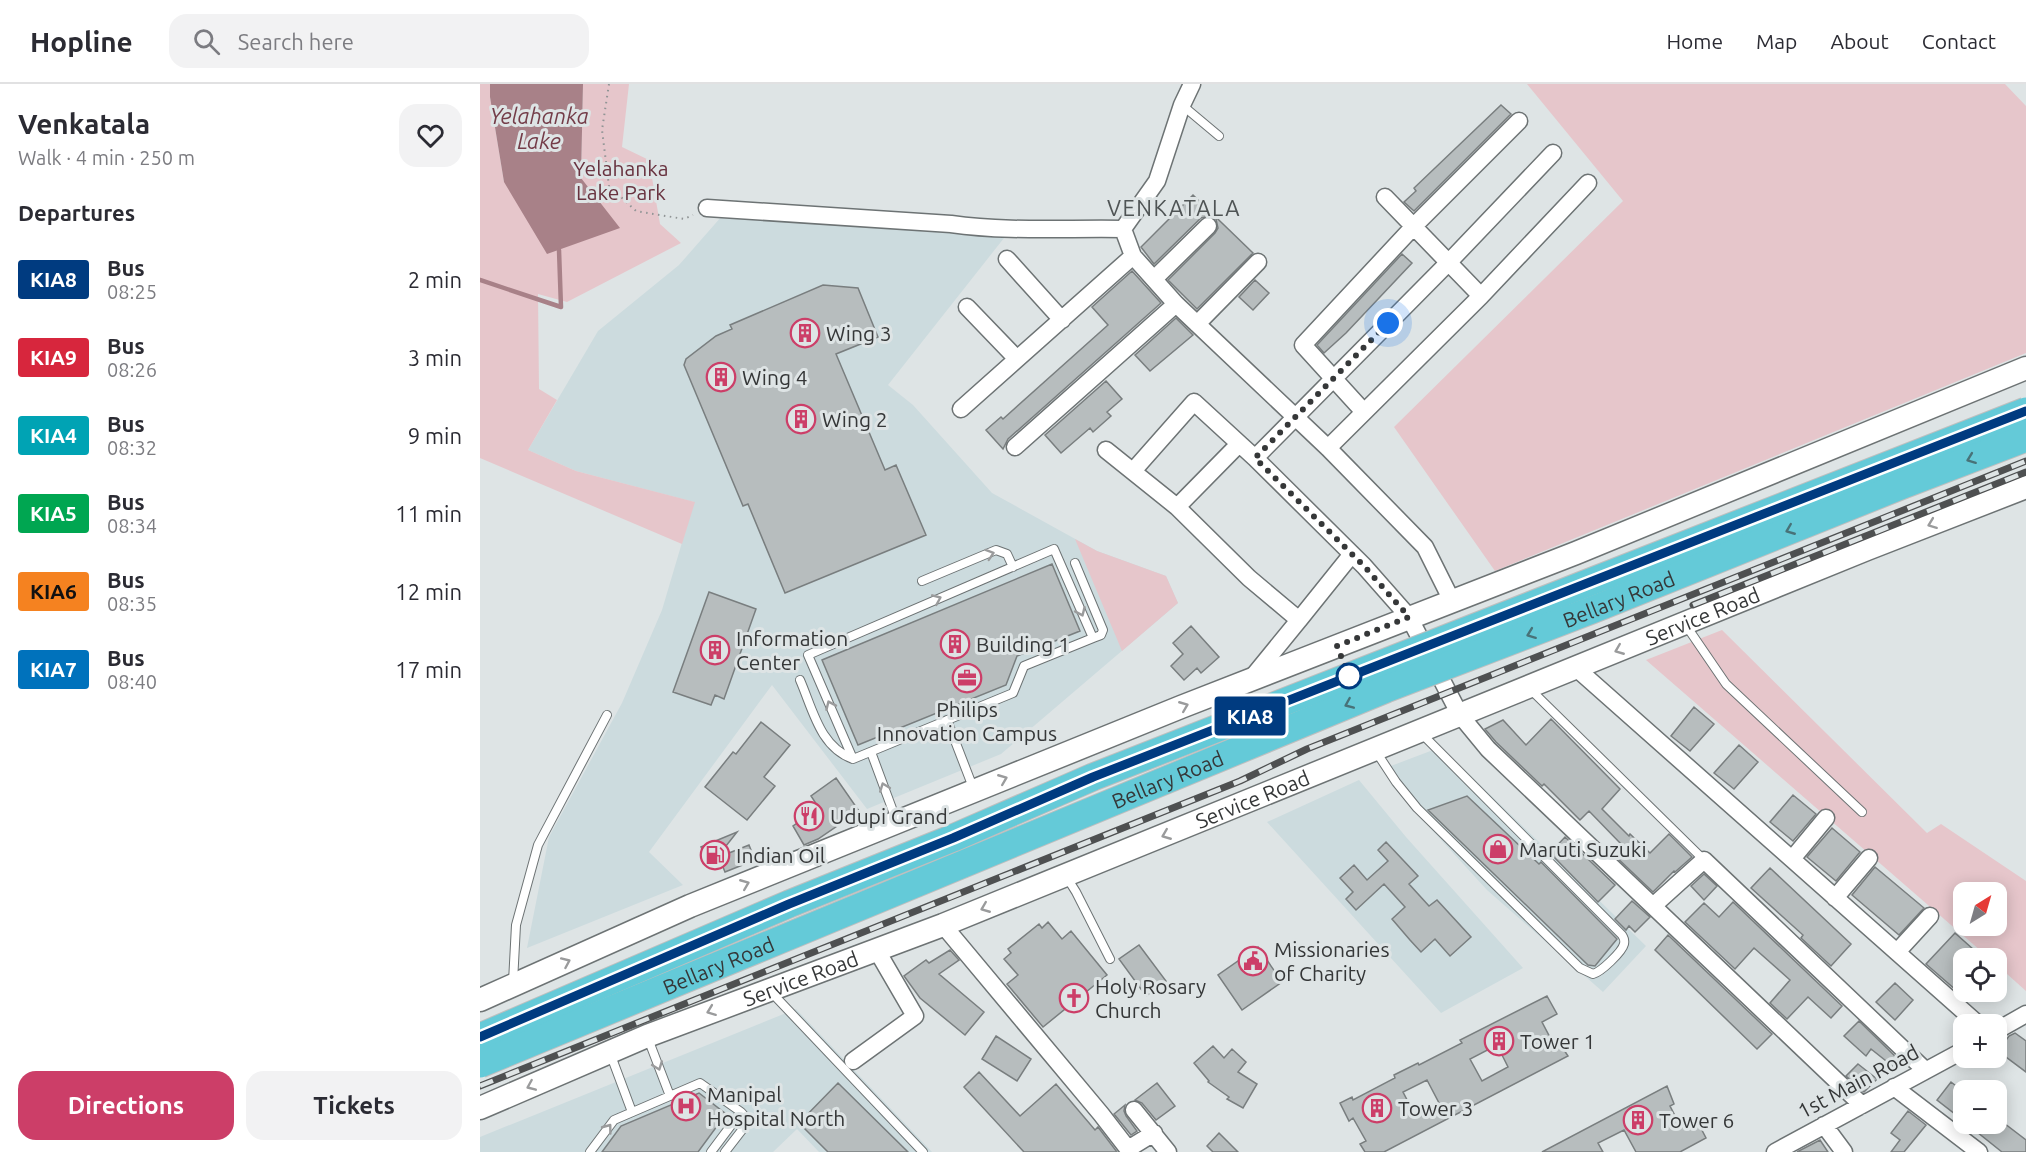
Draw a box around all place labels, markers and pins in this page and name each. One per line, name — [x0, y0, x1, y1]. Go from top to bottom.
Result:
building icon: Wing 3 — [789, 317, 821, 349]
place label: Wing 3 — [826, 321, 892, 345]
building icon: Wing 4 — [705, 361, 737, 393]
place label: Wing 4 — [742, 365, 808, 389]
building icon: Wing 2 — [785, 403, 817, 435]
place label: Wing 2 — [822, 407, 888, 431]
place label: Information Center — [736, 626, 848, 674]
building icon: Building 1 — [939, 628, 971, 660]
place label: Building 1 — [976, 632, 1070, 656]
building icon: Information Center — [699, 634, 731, 666]
office icon: Philips Innovation Campus — [951, 662, 983, 694]
unlabelled marker — [1336, 663, 1362, 689]
place label: Philips Innovation Campus — [877, 697, 1057, 745]
restaurant icon: Udupi Grand — [793, 800, 825, 832]
place label: Udupi Grand — [830, 804, 948, 828]
shop icon: Maruti Suzuki — [1482, 833, 1514, 865]
place label: Maruti Suzuki — [1519, 837, 1647, 861]
fuel station icon: Indian Oil — [699, 839, 731, 871]
place label: Indian Oil — [736, 843, 825, 867]
place label: Missionaries of Charity — [1274, 937, 1390, 985]
public building icon: Missionaries of Charity — [1237, 945, 1269, 977]
place label: Holy Rosary Church — [1095, 974, 1206, 1022]
church icon: Holy Rosary Church — [1058, 982, 1090, 1014]
building icon: Tower 1 — [1483, 1025, 1515, 1057]
place label: Tower 1 — [1520, 1029, 1595, 1053]
place label: Manipal Hospital North — [707, 1082, 845, 1130]
hospital icon: Manipal Hospital North — [670, 1090, 702, 1122]
building icon: Tower 3 — [1361, 1092, 1393, 1124]
place label: Tower 3 — [1398, 1096, 1473, 1120]
building icon: Tower 6 — [1622, 1104, 1654, 1136]
place label: Tower 6 — [1659, 1108, 1734, 1132]

